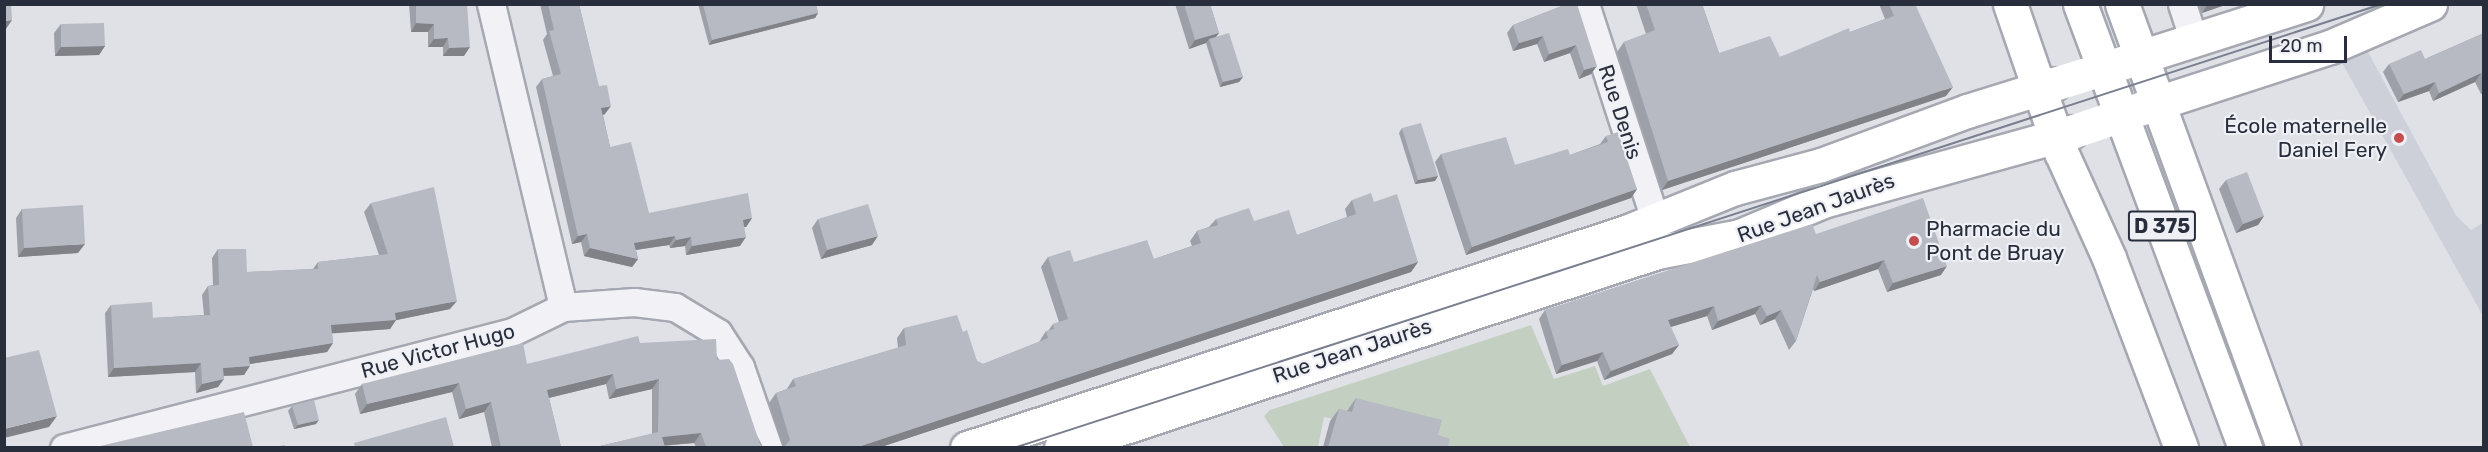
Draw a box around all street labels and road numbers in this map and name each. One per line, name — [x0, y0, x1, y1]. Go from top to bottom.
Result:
street label: Rue Denis — [1593, 61, 1647, 163]
street label: Rue Jean Jaurès — [1734, 168, 1898, 248]
road number: D 375 — [2128, 209, 2196, 243]
street label: Rue Jean Jaurès — [1269, 313, 1435, 389]
street label: Rue Victor Hugo — [358, 318, 518, 384]

